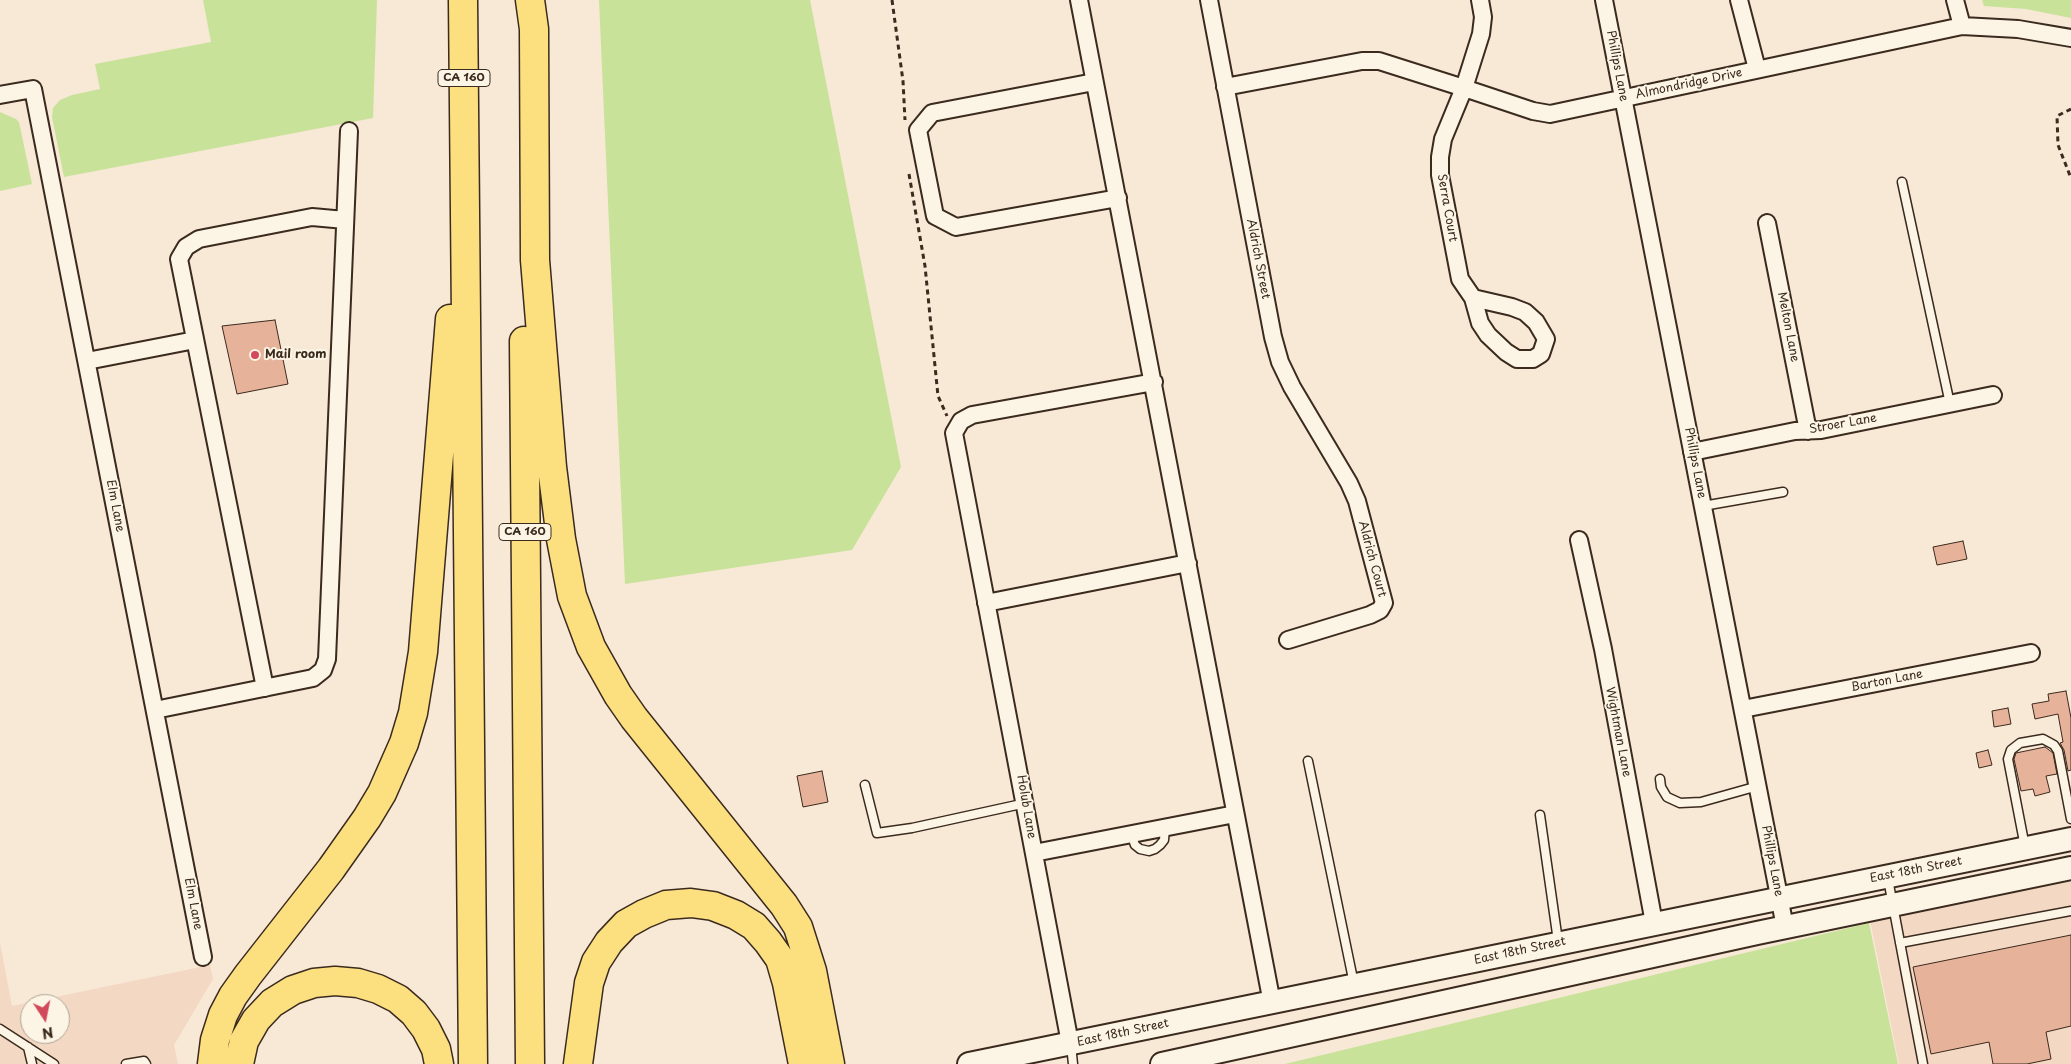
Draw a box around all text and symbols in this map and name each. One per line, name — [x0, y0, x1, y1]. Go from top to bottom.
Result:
street label: Phillips Lane — [1603, 29, 1631, 103]
street label: Almondridge Drive — [1634, 66, 1744, 102]
road number: CA 160 — [438, 70, 490, 86]
street label: Serra Court — [1434, 173, 1460, 243]
street label: Aldrich Street — [1243, 218, 1273, 300]
street label: Melton Lane — [1774, 291, 1802, 363]
place label: Mail room — [265, 348, 326, 362]
marker: Mail room — [249, 349, 261, 361]
street label: Stroer Lane — [1808, 411, 1878, 437]
street label: Phillips Lane — [1681, 426, 1709, 500]
street label: Elm Lane — [103, 479, 127, 533]
street label: Aldrich Court — [1355, 519, 1389, 599]
road number: CA 160 — [499, 524, 551, 540]
street label: Barton Lane — [1850, 667, 1924, 695]
street label: Wightman Lane — [1602, 686, 1634, 778]
street label: Holub Lane — [1013, 774, 1039, 840]
street label: Phillips Lane — [1758, 824, 1786, 898]
street label: East 18th Street — [1869, 854, 1963, 886]
street label: Elm Lane — [181, 877, 205, 931]
street label: East 18th Street — [1473, 934, 1567, 968]
north arrow — [20, 994, 70, 1044]
street label: East 18th Street — [1076, 1016, 1170, 1050]
text: N — [40, 1022, 55, 1045]

